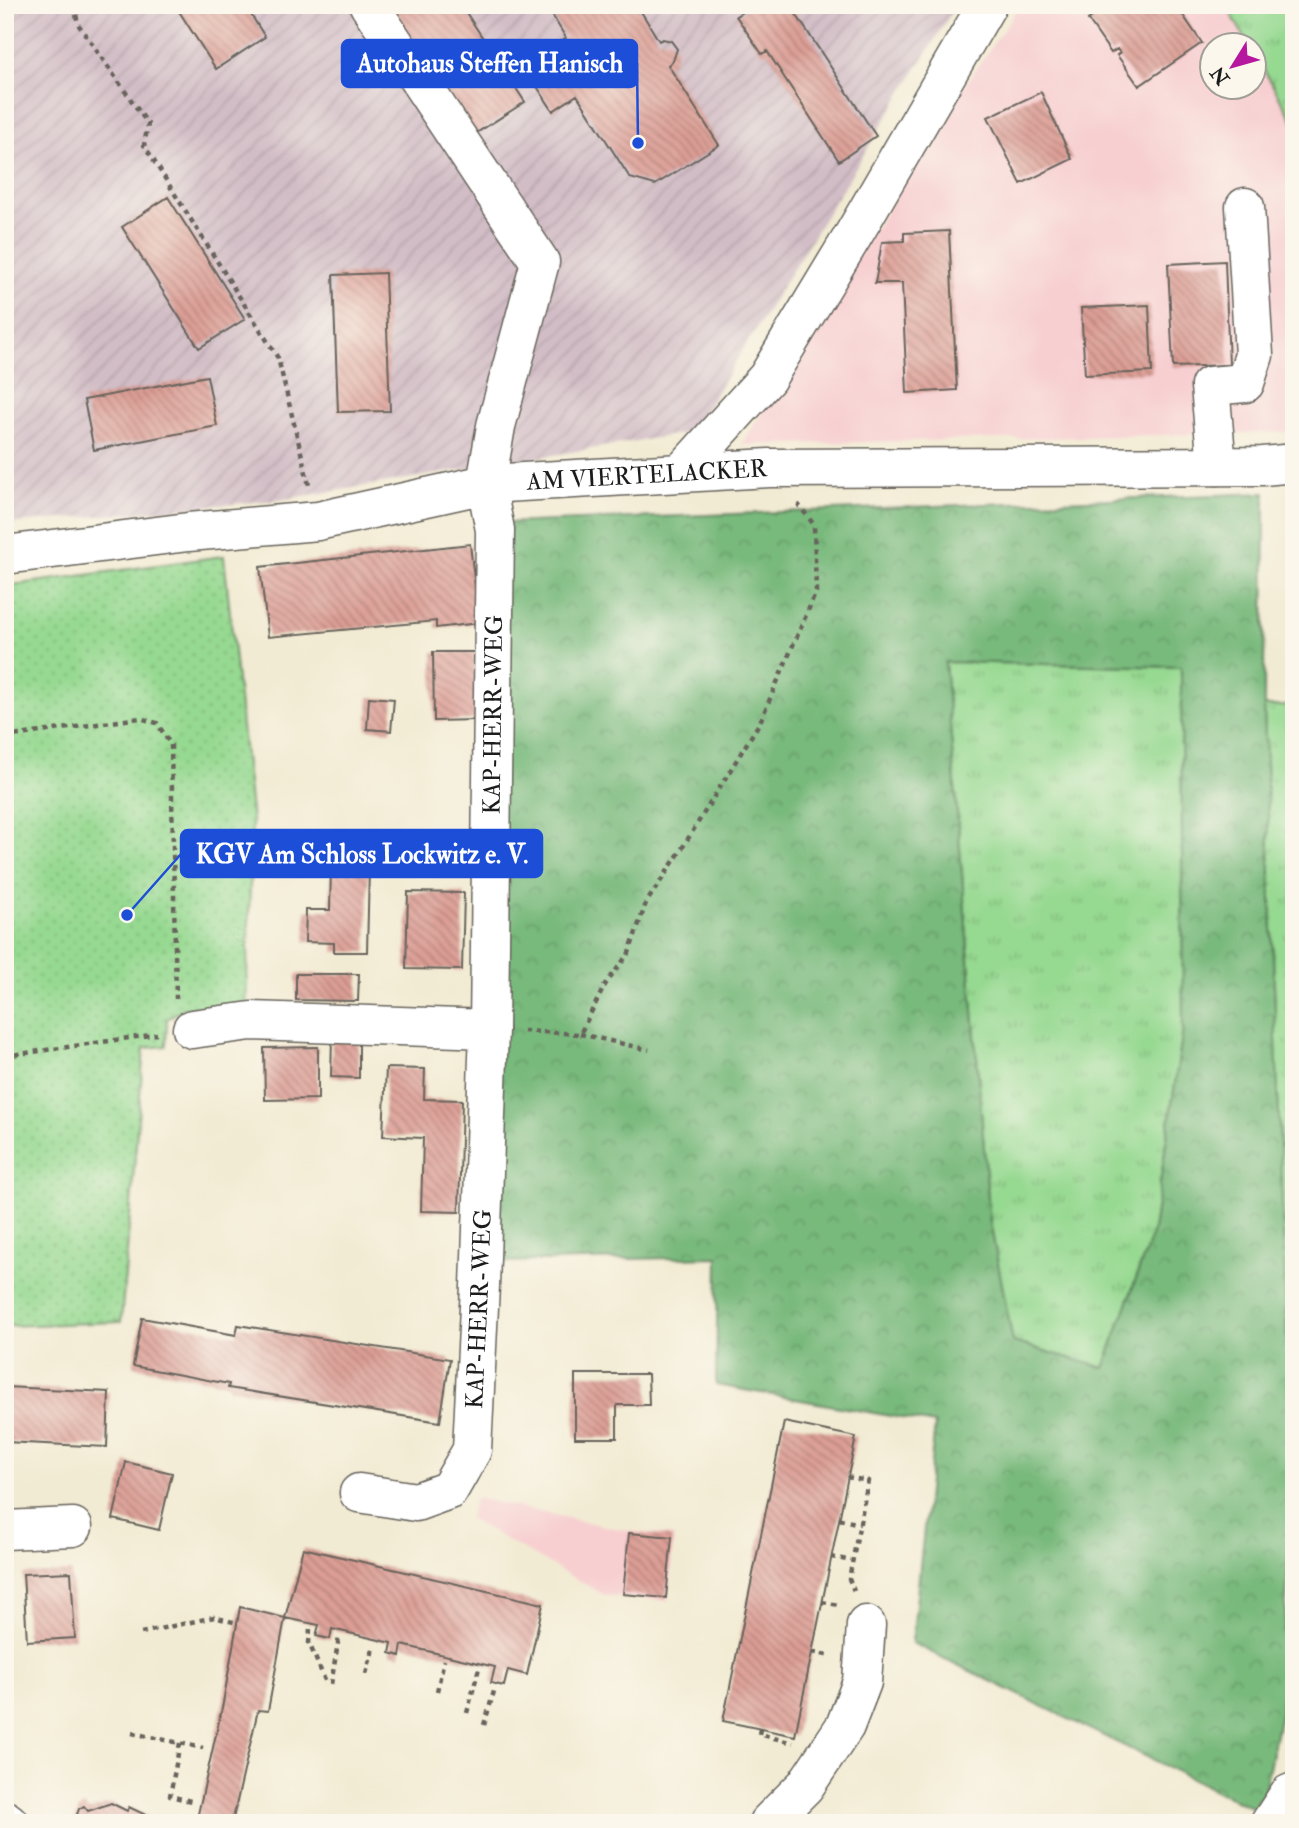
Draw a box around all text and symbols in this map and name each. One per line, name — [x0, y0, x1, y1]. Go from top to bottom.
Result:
north arrow — [1198, 32, 1268, 102]
callout: Autohaus Steffen Hanisch — [342, 40, 637, 87]
text: Autohaus Steffen Hanisch — [356, 48, 624, 80]
text: N — [1205, 61, 1236, 90]
street label: AM VIERTELACKER — [525, 453, 769, 497]
street label: KAP-HERR-WEG — [476, 615, 509, 815]
callout: KGV Am Schloss Lockwitz e. V. — [181, 830, 542, 877]
text: KGV Am Schloss Lockwitz e. V. — [196, 839, 528, 871]
street label: KAP-HERR-WEG — [459, 1209, 498, 1410]

